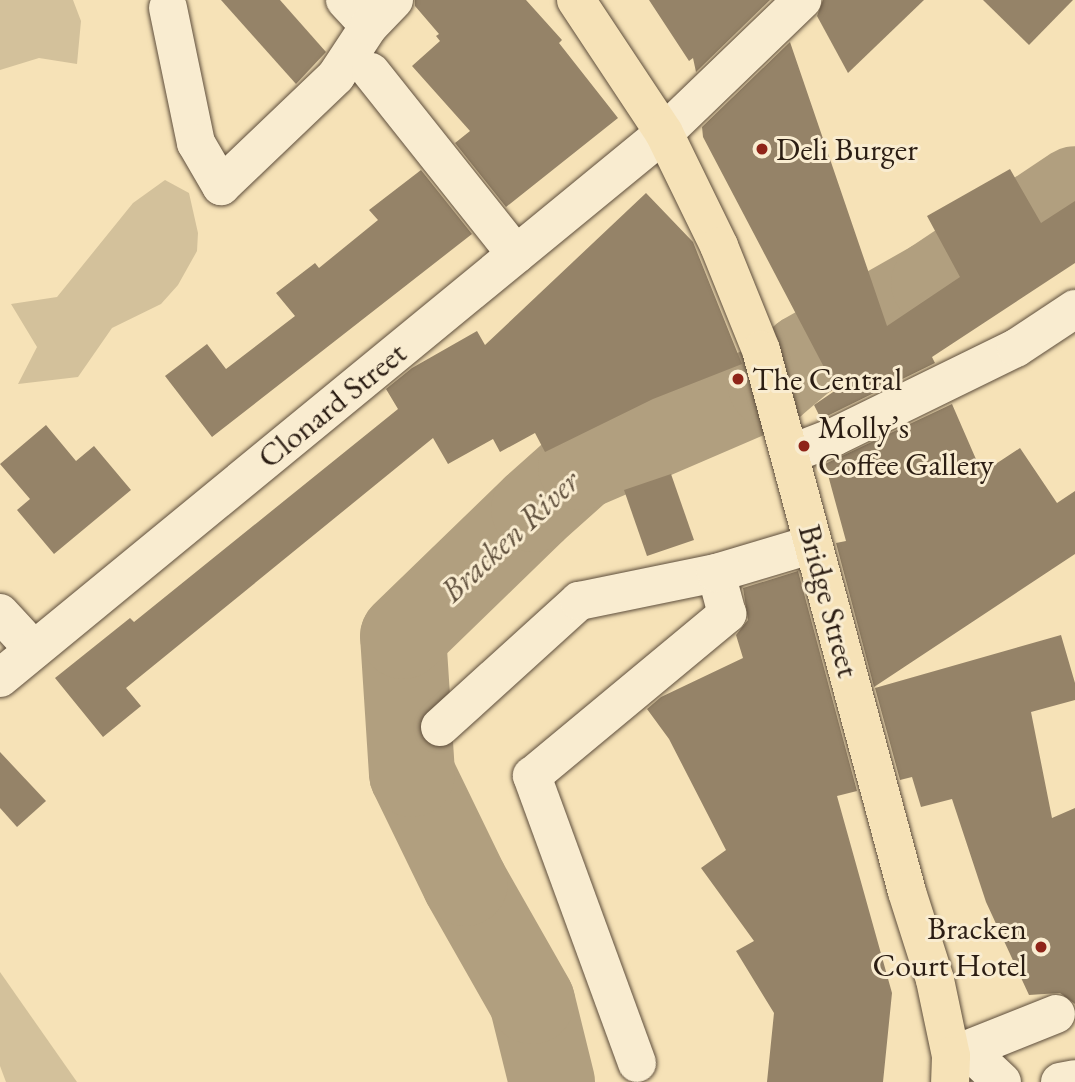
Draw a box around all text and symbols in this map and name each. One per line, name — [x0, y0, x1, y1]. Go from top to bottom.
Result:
place label: Deli Burger — [776, 130, 918, 168]
marker: Deli Burger — [754, 141, 770, 157]
street label: Clonard Street — [250, 334, 414, 476]
place label: The Central — [752, 360, 902, 398]
marker: The Central — [730, 371, 746, 387]
place label: Molly’s Coffee Gallery — [818, 409, 994, 484]
marker: Molly’s Coffee Gallery — [796, 438, 812, 454]
water label: Bracken River — [432, 462, 588, 610]
street label: Bridge Street — [790, 520, 868, 682]
place label: Bracken Court Hotel — [872, 910, 1027, 985]
marker: Bracken Court Hotel — [1033, 939, 1049, 955]

